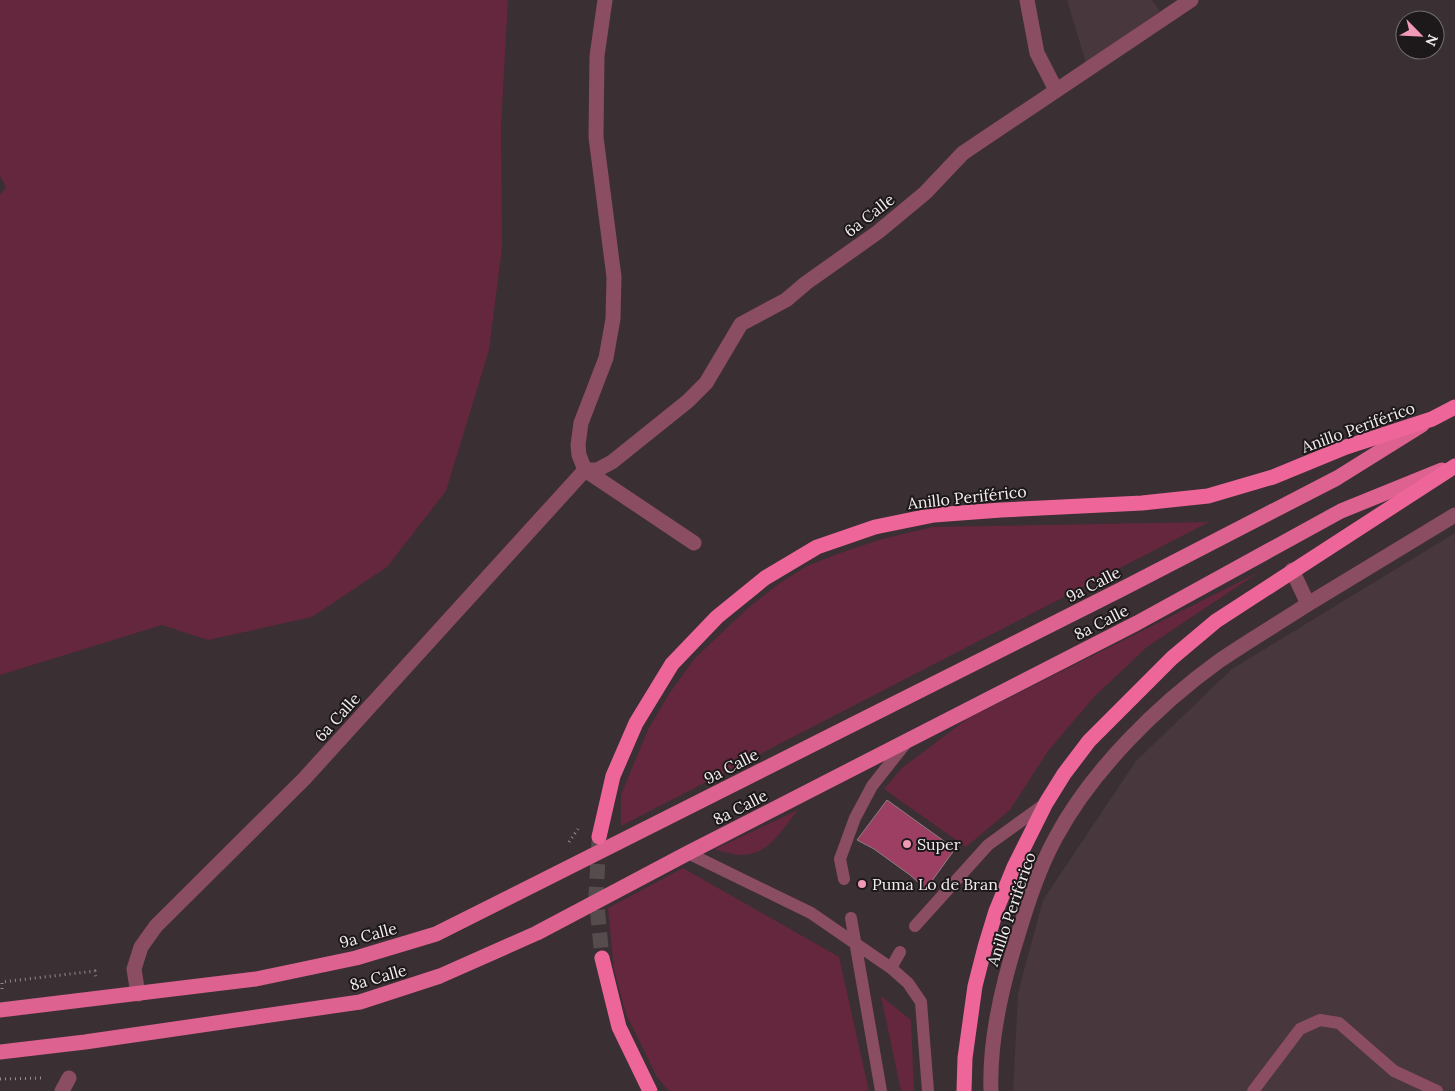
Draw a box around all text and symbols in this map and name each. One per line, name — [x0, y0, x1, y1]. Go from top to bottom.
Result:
north arrow — [1395, 10, 1445, 60]
text: N — [1421, 32, 1442, 49]
street label: 6a Calle — [840, 189, 898, 241]
street label: Anillo Periférico — [1298, 397, 1418, 457]
street label: Anillo Periférico — [906, 481, 1027, 513]
street label: 9a Calle — [1062, 562, 1124, 606]
street label: 8a Calle — [1070, 600, 1132, 644]
street label: 6a Calle — [310, 688, 364, 745]
street label: 9a Calle — [700, 744, 762, 788]
street label: 8a Calle — [709, 785, 771, 829]
place label: Super — [917, 834, 961, 854]
marker: Super — [901, 838, 913, 850]
street label: Anillo Periférico — [982, 849, 1040, 970]
place label: Puma Lo de Bran — [872, 874, 998, 894]
marker: Puma Lo de Bran — [856, 878, 868, 890]
street label: 9a Calle — [337, 918, 399, 952]
street label: 8a Calle — [347, 959, 409, 995]

